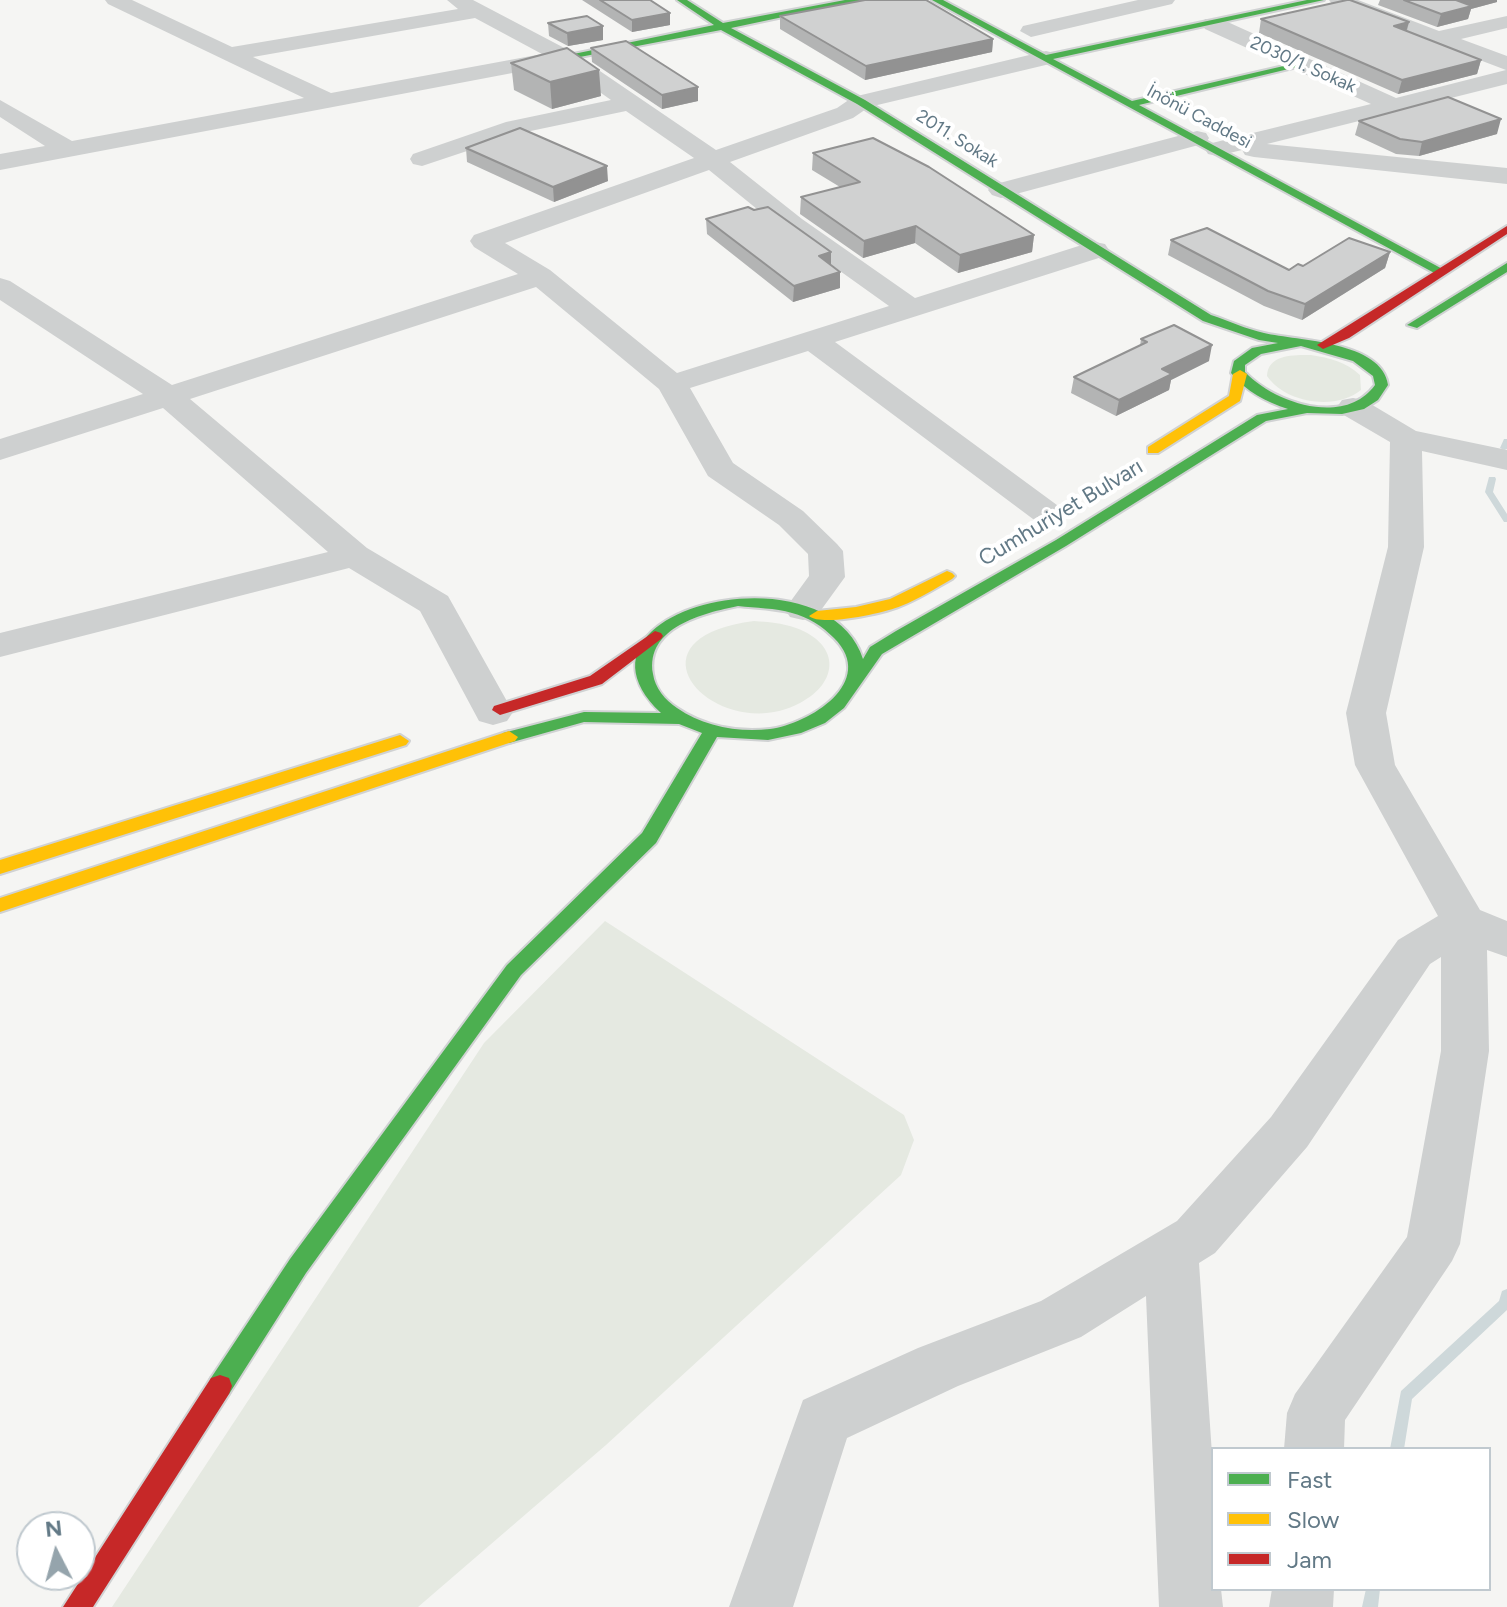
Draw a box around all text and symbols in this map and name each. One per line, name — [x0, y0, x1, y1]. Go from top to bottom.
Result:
street label: 2030/1. Sokak — [1247, 32, 1359, 98]
street label: İnönü Caddesi — [1143, 80, 1255, 154]
street label: 2011. Sokak — [912, 105, 1002, 173]
street label: Cumhuriyet Bulvarı — [974, 454, 1148, 572]
legend — [1211, 1447, 1491, 1591]
text: Fast — [1287, 1465, 1332, 1494]
text: Slow — [1287, 1505, 1339, 1534]
north arrow — [16, 1511, 96, 1591]
text: N — [44, 1514, 64, 1543]
text: Jam — [1287, 1545, 1332, 1574]

